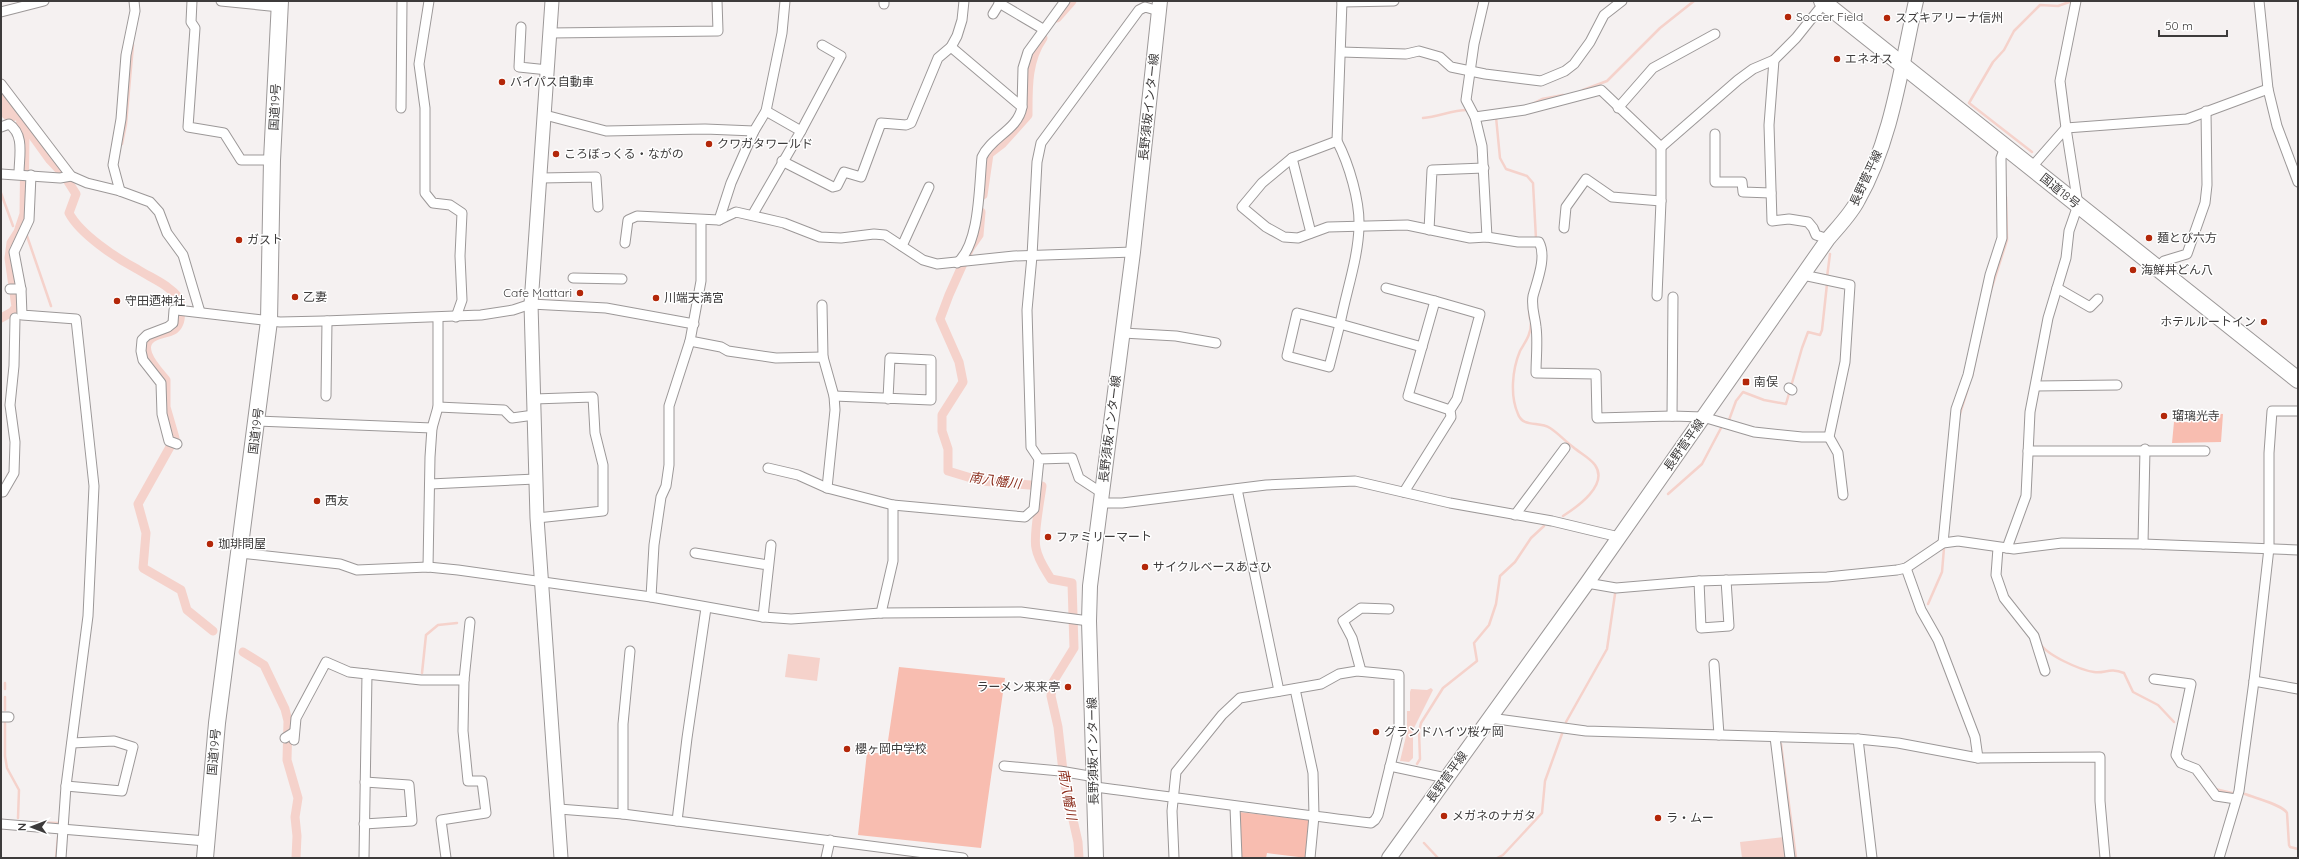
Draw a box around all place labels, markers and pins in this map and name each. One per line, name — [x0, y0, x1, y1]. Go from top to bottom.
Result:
place label: Soccer Field — [1796, 9, 1863, 24]
place label: スズキアリーナ信州 — [1895, 10, 2003, 25]
marker: Soccer Field — [1783, 12, 1793, 22]
marker: スズキアリーナ信州 — [1882, 13, 1892, 23]
place label: エネオス — [1845, 51, 1893, 66]
marker: エネオス — [1832, 54, 1842, 64]
place label: バイパス自動車 — [510, 74, 594, 89]
marker: バイパス自動車 — [497, 77, 507, 87]
place label: クワガタワールド — [717, 136, 813, 151]
marker: クワガタワールド — [704, 139, 714, 149]
place label: ころぼっくる・ながの — [564, 146, 684, 161]
marker: ころぼっくる・ながの — [551, 149, 561, 159]
place label: 麺とび六方 — [2157, 230, 2217, 245]
place label: ガスト — [247, 232, 283, 247]
marker: 麺とび六方 — [2144, 233, 2154, 243]
marker: ガスト — [234, 235, 244, 245]
place label: 海鮮丼どん八 — [2141, 262, 2213, 277]
marker: 海鮮丼どん八 — [2128, 265, 2138, 275]
place label: Cafe Mattari — [503, 285, 572, 300]
marker: Cafe Mattari — [575, 288, 585, 298]
place label: 乙妻 — [303, 289, 327, 304]
place label: 川端天満宮 — [664, 290, 724, 305]
marker: 乙妻 — [290, 292, 300, 302]
place label: 守田迺神社 — [125, 293, 185, 308]
marker: 川端天満宮 — [651, 293, 661, 303]
marker: 守田迺神社 — [112, 296, 122, 306]
place label: ホテルルートイン — [2160, 314, 2256, 329]
marker: ホテルルートイン — [2259, 317, 2269, 327]
place label: 南俣 — [1754, 374, 1778, 389]
marker: 南俣 — [1741, 377, 1751, 387]
place label: 瑠璃光寺 — [2172, 408, 2220, 423]
marker: 瑠璃光寺 — [2159, 411, 2169, 421]
place label: 西友 — [325, 493, 349, 508]
marker: 西友 — [312, 496, 322, 506]
place label: ファミリーマート — [1056, 529, 1152, 544]
marker: ファミリーマート — [1043, 532, 1053, 542]
place label: 珈琲問屋 — [218, 536, 266, 551]
marker: 珈琲問屋 — [205, 539, 215, 549]
place label: サイクルベースあさひ — [1153, 559, 1272, 574]
marker: サイクルベースあさひ — [1140, 562, 1150, 572]
place label: ラーメン来来亭 — [976, 679, 1060, 694]
marker: ラーメン来来亭 — [1063, 682, 1073, 692]
place label: グランドハイツ桜ケ岡 — [1384, 724, 1504, 739]
marker: グランドハイツ桜ケ岡 — [1371, 727, 1381, 737]
place label: 櫻ヶ岡中学校 — [855, 741, 927, 756]
marker: 櫻ヶ岡中学校 — [842, 744, 852, 754]
place label: メガネのナガタ — [1452, 808, 1536, 823]
place label: ラ・ムー — [1666, 810, 1714, 825]
marker: メガネのナガタ — [1439, 811, 1449, 821]
marker: ラ・ムー — [1653, 813, 1663, 823]

